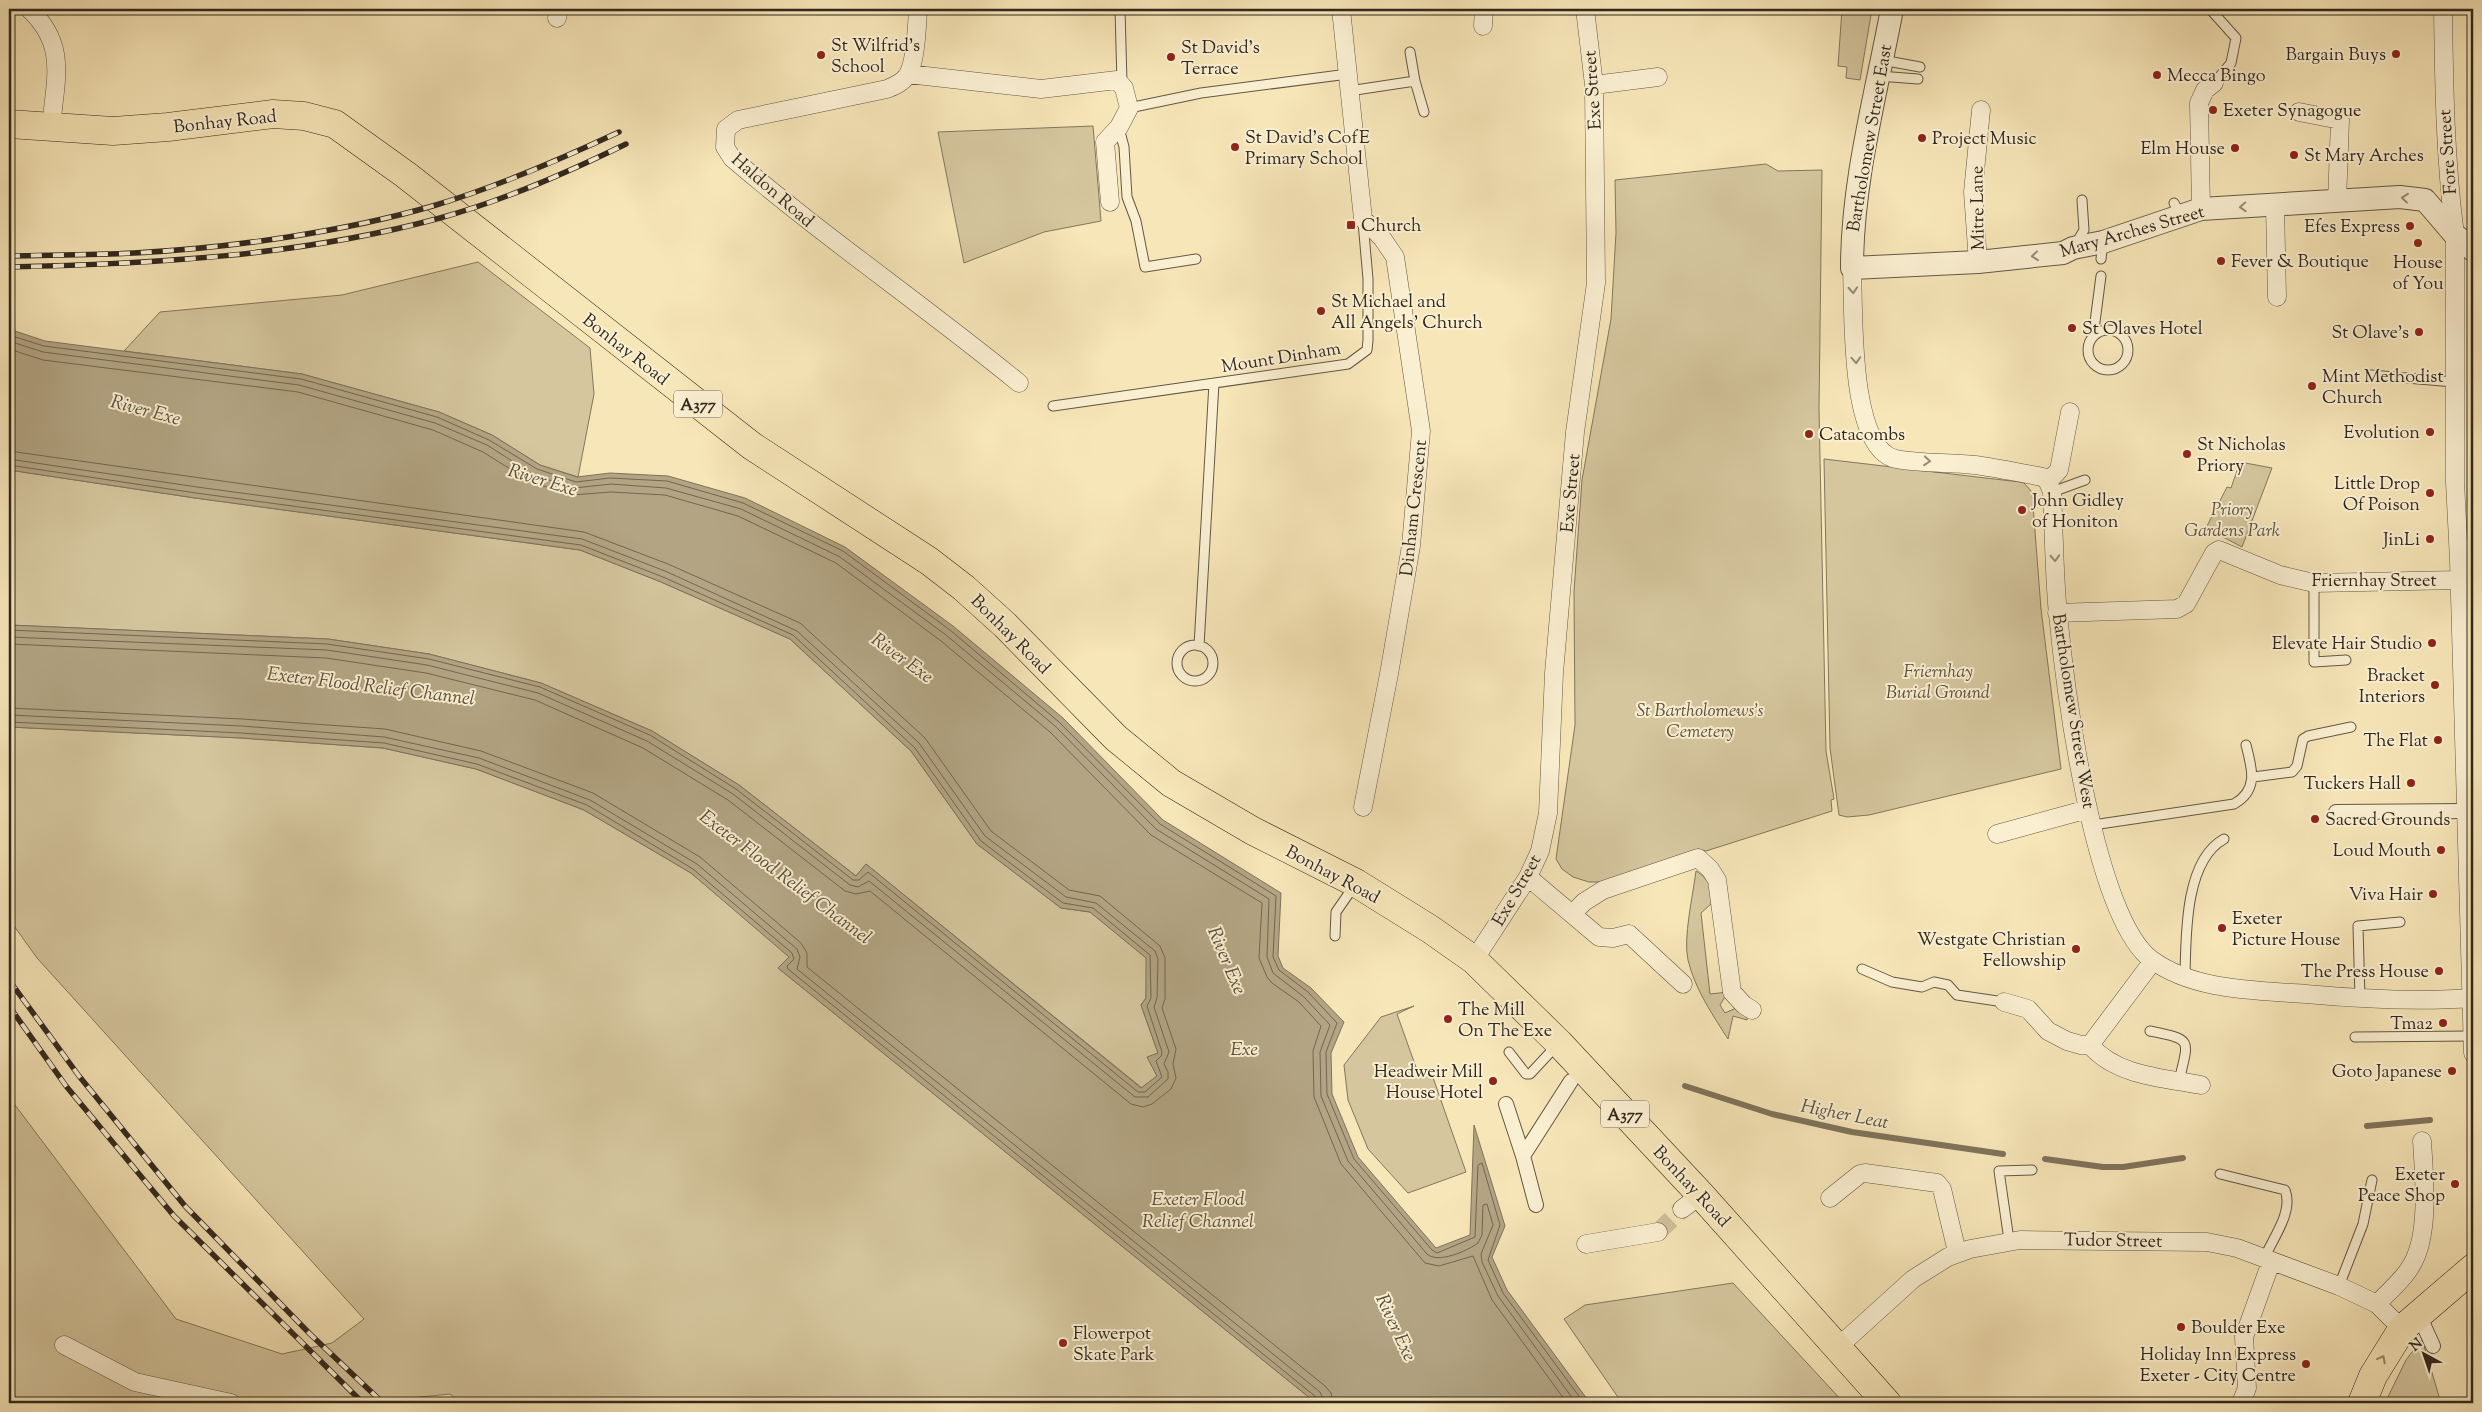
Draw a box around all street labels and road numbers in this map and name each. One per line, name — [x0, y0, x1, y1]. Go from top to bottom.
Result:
street label: Bartholomew Street East — [1842, 43, 1900, 234]
street label: Exe Street — [1578, 49, 1610, 130]
street label: Bonhay Road — [172, 105, 278, 141]
street label: Fore Street — [2433, 109, 2465, 195]
street label: Haldon Road — [725, 148, 819, 235]
street label: Mitre Lane — [1965, 165, 1993, 251]
street label: Mary Arches Street — [2057, 200, 2208, 266]
street label: Bonhay Road — [576, 308, 674, 393]
street label: Mount Dinham — [1220, 337, 1343, 381]
road number: A377 — [674, 390, 722, 418]
street label: Dinham Crescent — [1395, 439, 1435, 578]
street label: Exe Street — [1556, 453, 1588, 534]
street label: Friernhay Street — [2311, 569, 2437, 595]
street label: Bonhay Road — [964, 590, 1055, 681]
street label: Bartholomew Street West — [2044, 612, 2100, 811]
street label: Bonhay Road — [1280, 840, 1384, 912]
street label: Exe Street — [1487, 850, 1549, 932]
road number: A377 — [1601, 1100, 1649, 1128]
street label: Bonhay Road — [1646, 1141, 1735, 1234]
street label: Tudor Street — [2064, 1228, 2162, 1256]

